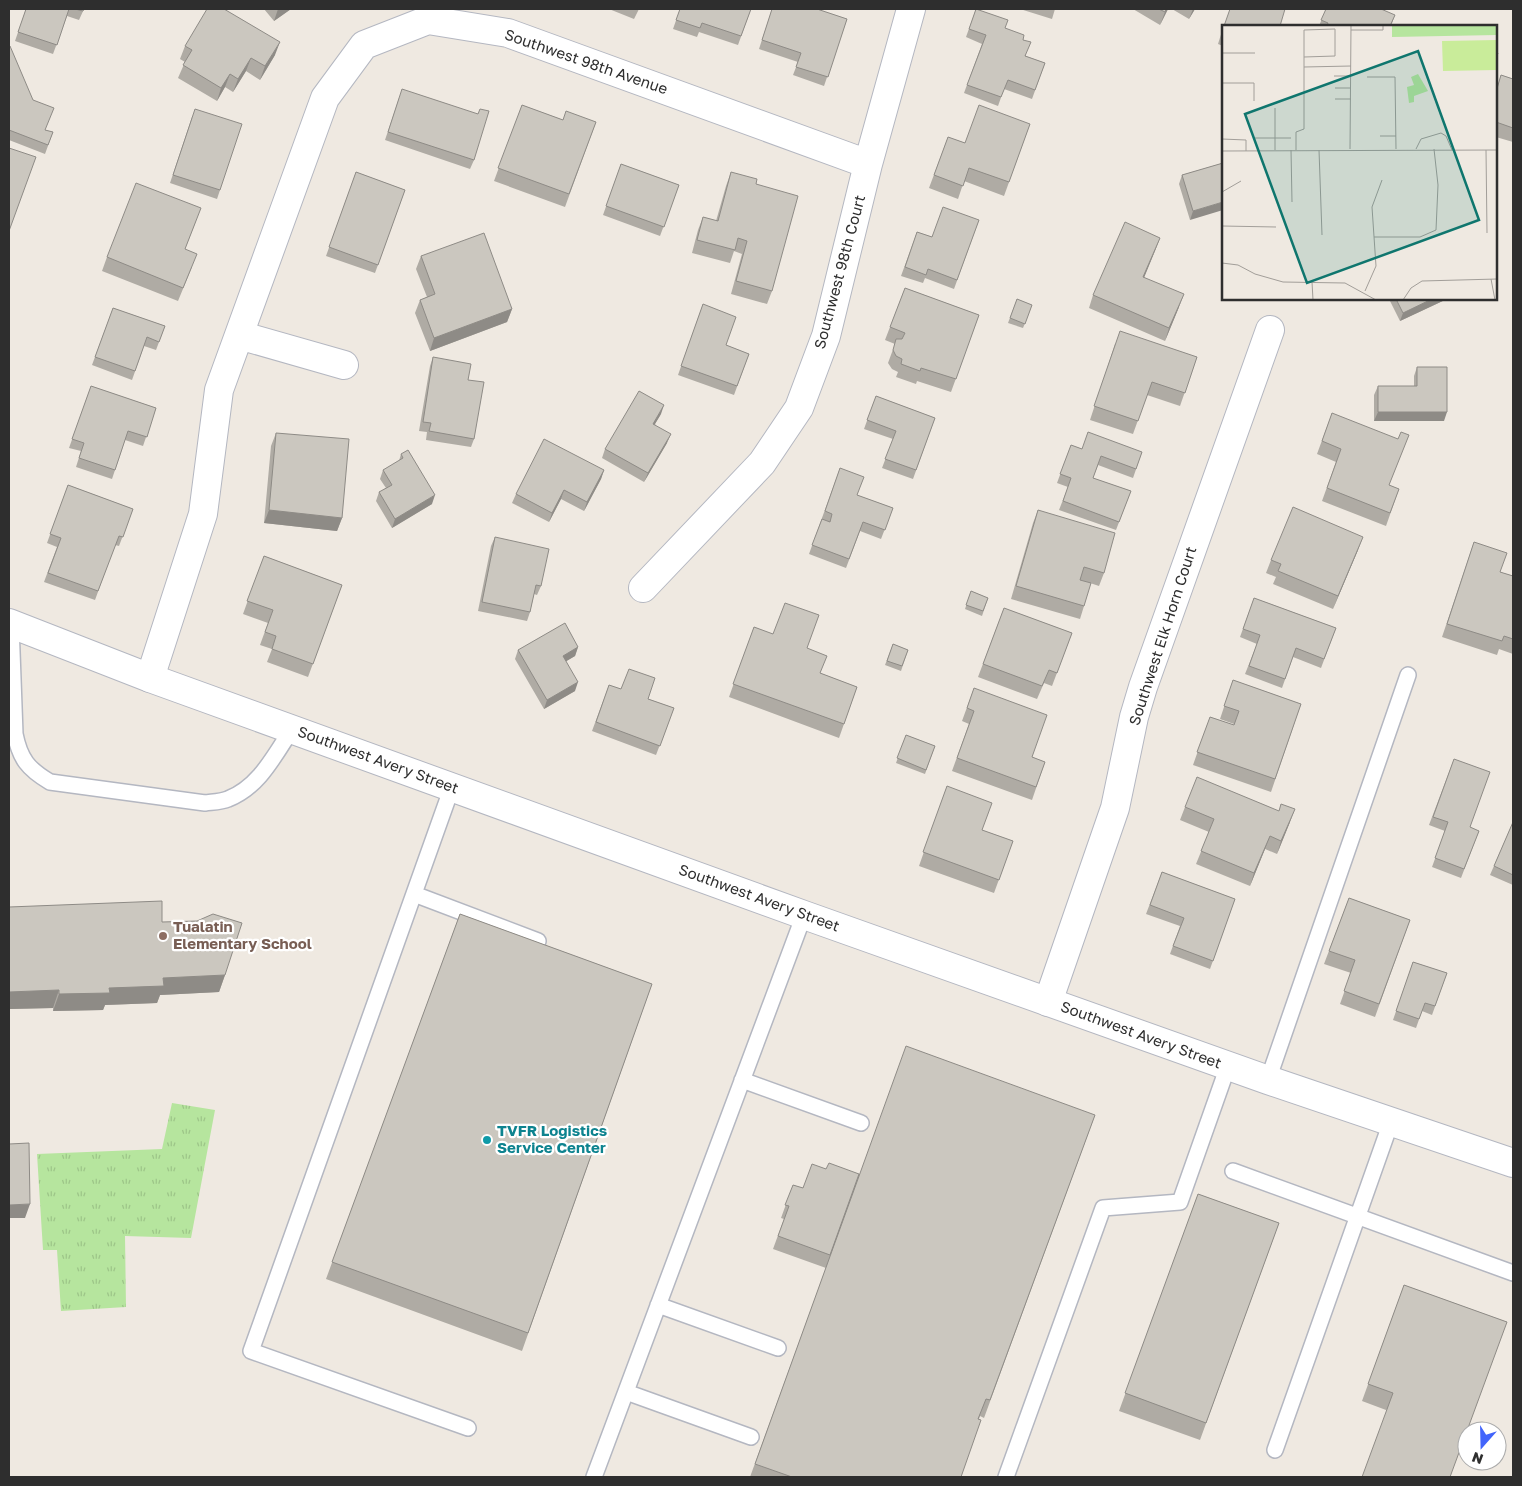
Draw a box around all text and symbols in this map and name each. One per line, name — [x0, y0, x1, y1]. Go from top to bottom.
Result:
street label: Southwest 98th Avenue — [502, 25, 671, 98]
inset map — [1222, 25, 1497, 300]
street label: Southwest 98th Court — [810, 193, 868, 351]
street label: Southwest Elk Horn Court — [1125, 544, 1199, 727]
street label: Southwest Avery Street — [295, 722, 461, 797]
street label: Southwest Avery Street — [676, 860, 842, 935]
place label: Tualatin Elementary School — [173, 917, 312, 952]
marker: Tualatin Elementary School — [157, 930, 169, 942]
street label: Southwest Avery Street — [1058, 997, 1224, 1072]
place label: TVFR Logistics Service Center — [497, 1121, 607, 1156]
marker: TVFR Logistics Service Center — [481, 1134, 493, 1146]
north arrow — [1457, 1421, 1507, 1471]
text: N — [1469, 1449, 1485, 1468]

